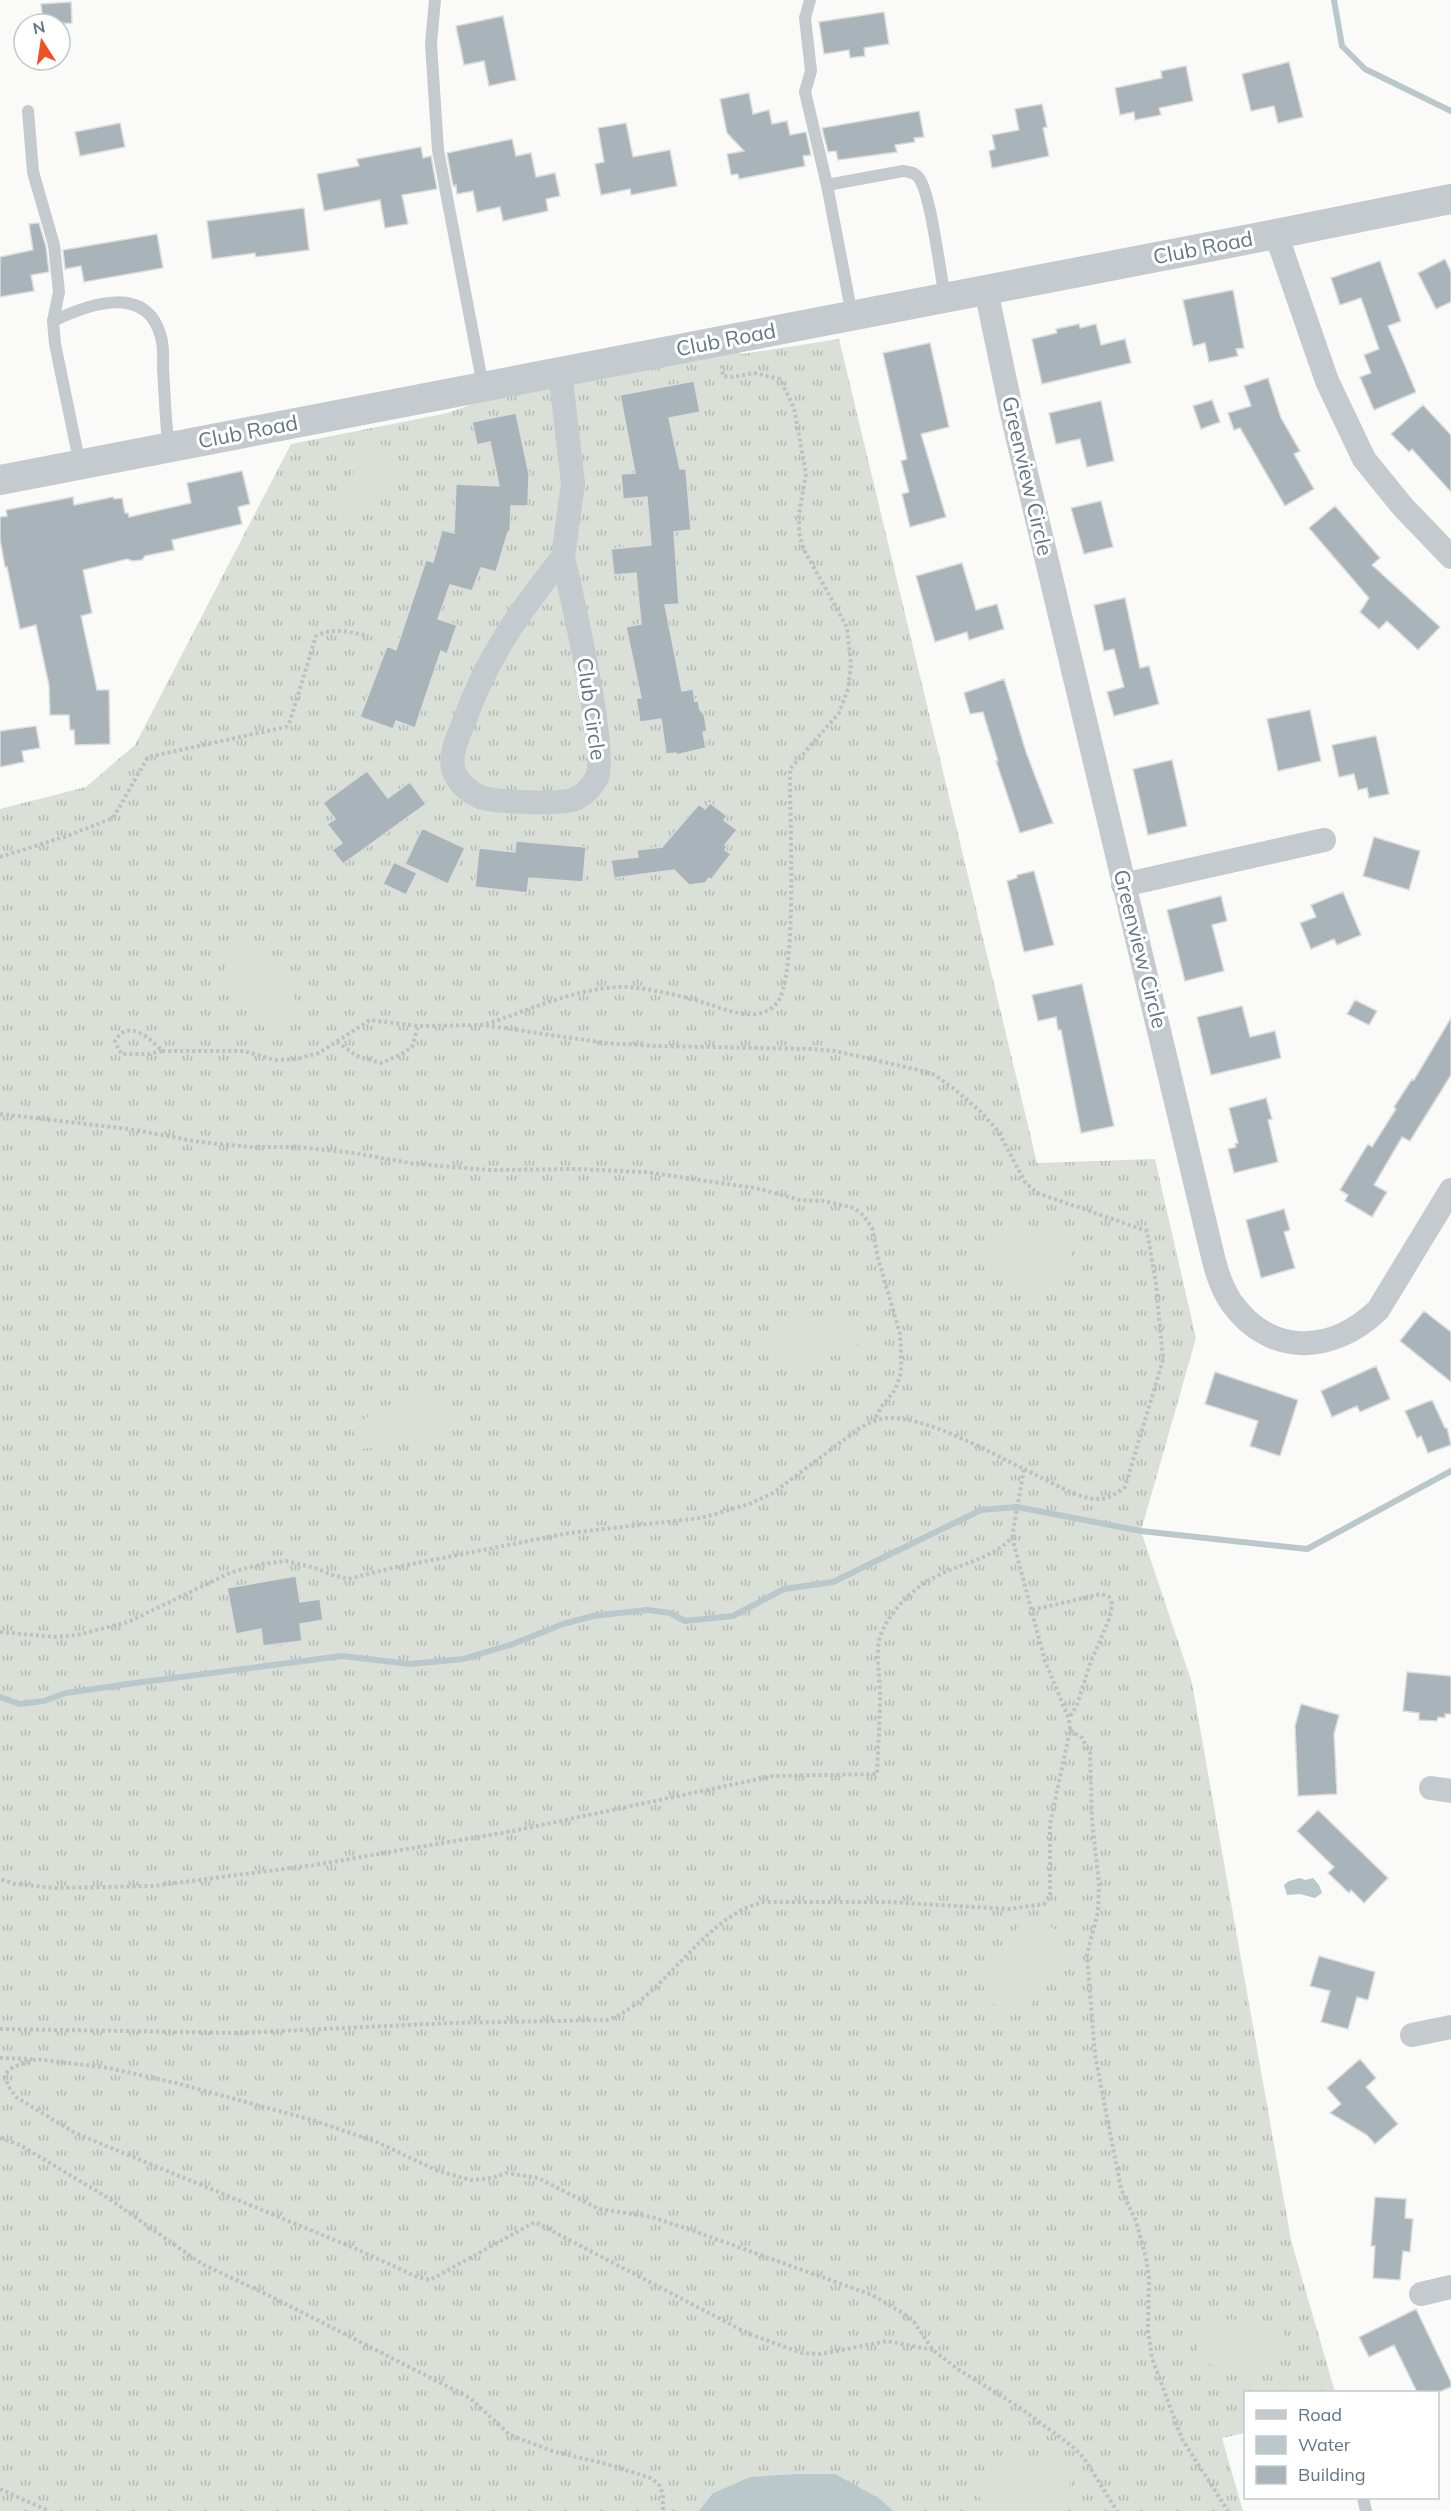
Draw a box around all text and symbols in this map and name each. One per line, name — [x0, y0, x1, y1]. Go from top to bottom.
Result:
north arrow — [12, 12, 72, 72]
text: N — [31, 16, 47, 38]
street label: Club Road — [1151, 225, 1255, 269]
street label: Club Road — [674, 317, 778, 361]
street label: Greenview Circle — [997, 394, 1059, 558]
street label: Club Road — [196, 409, 300, 453]
street label: Club Circle — [572, 656, 612, 762]
street label: Greenview Circle — [1109, 867, 1173, 1031]
legend — [1244, 2391, 1439, 2499]
text: Road — [1298, 2403, 1342, 2426]
text: Water — [1298, 2433, 1351, 2456]
text: Building — [1298, 2463, 1366, 2486]

